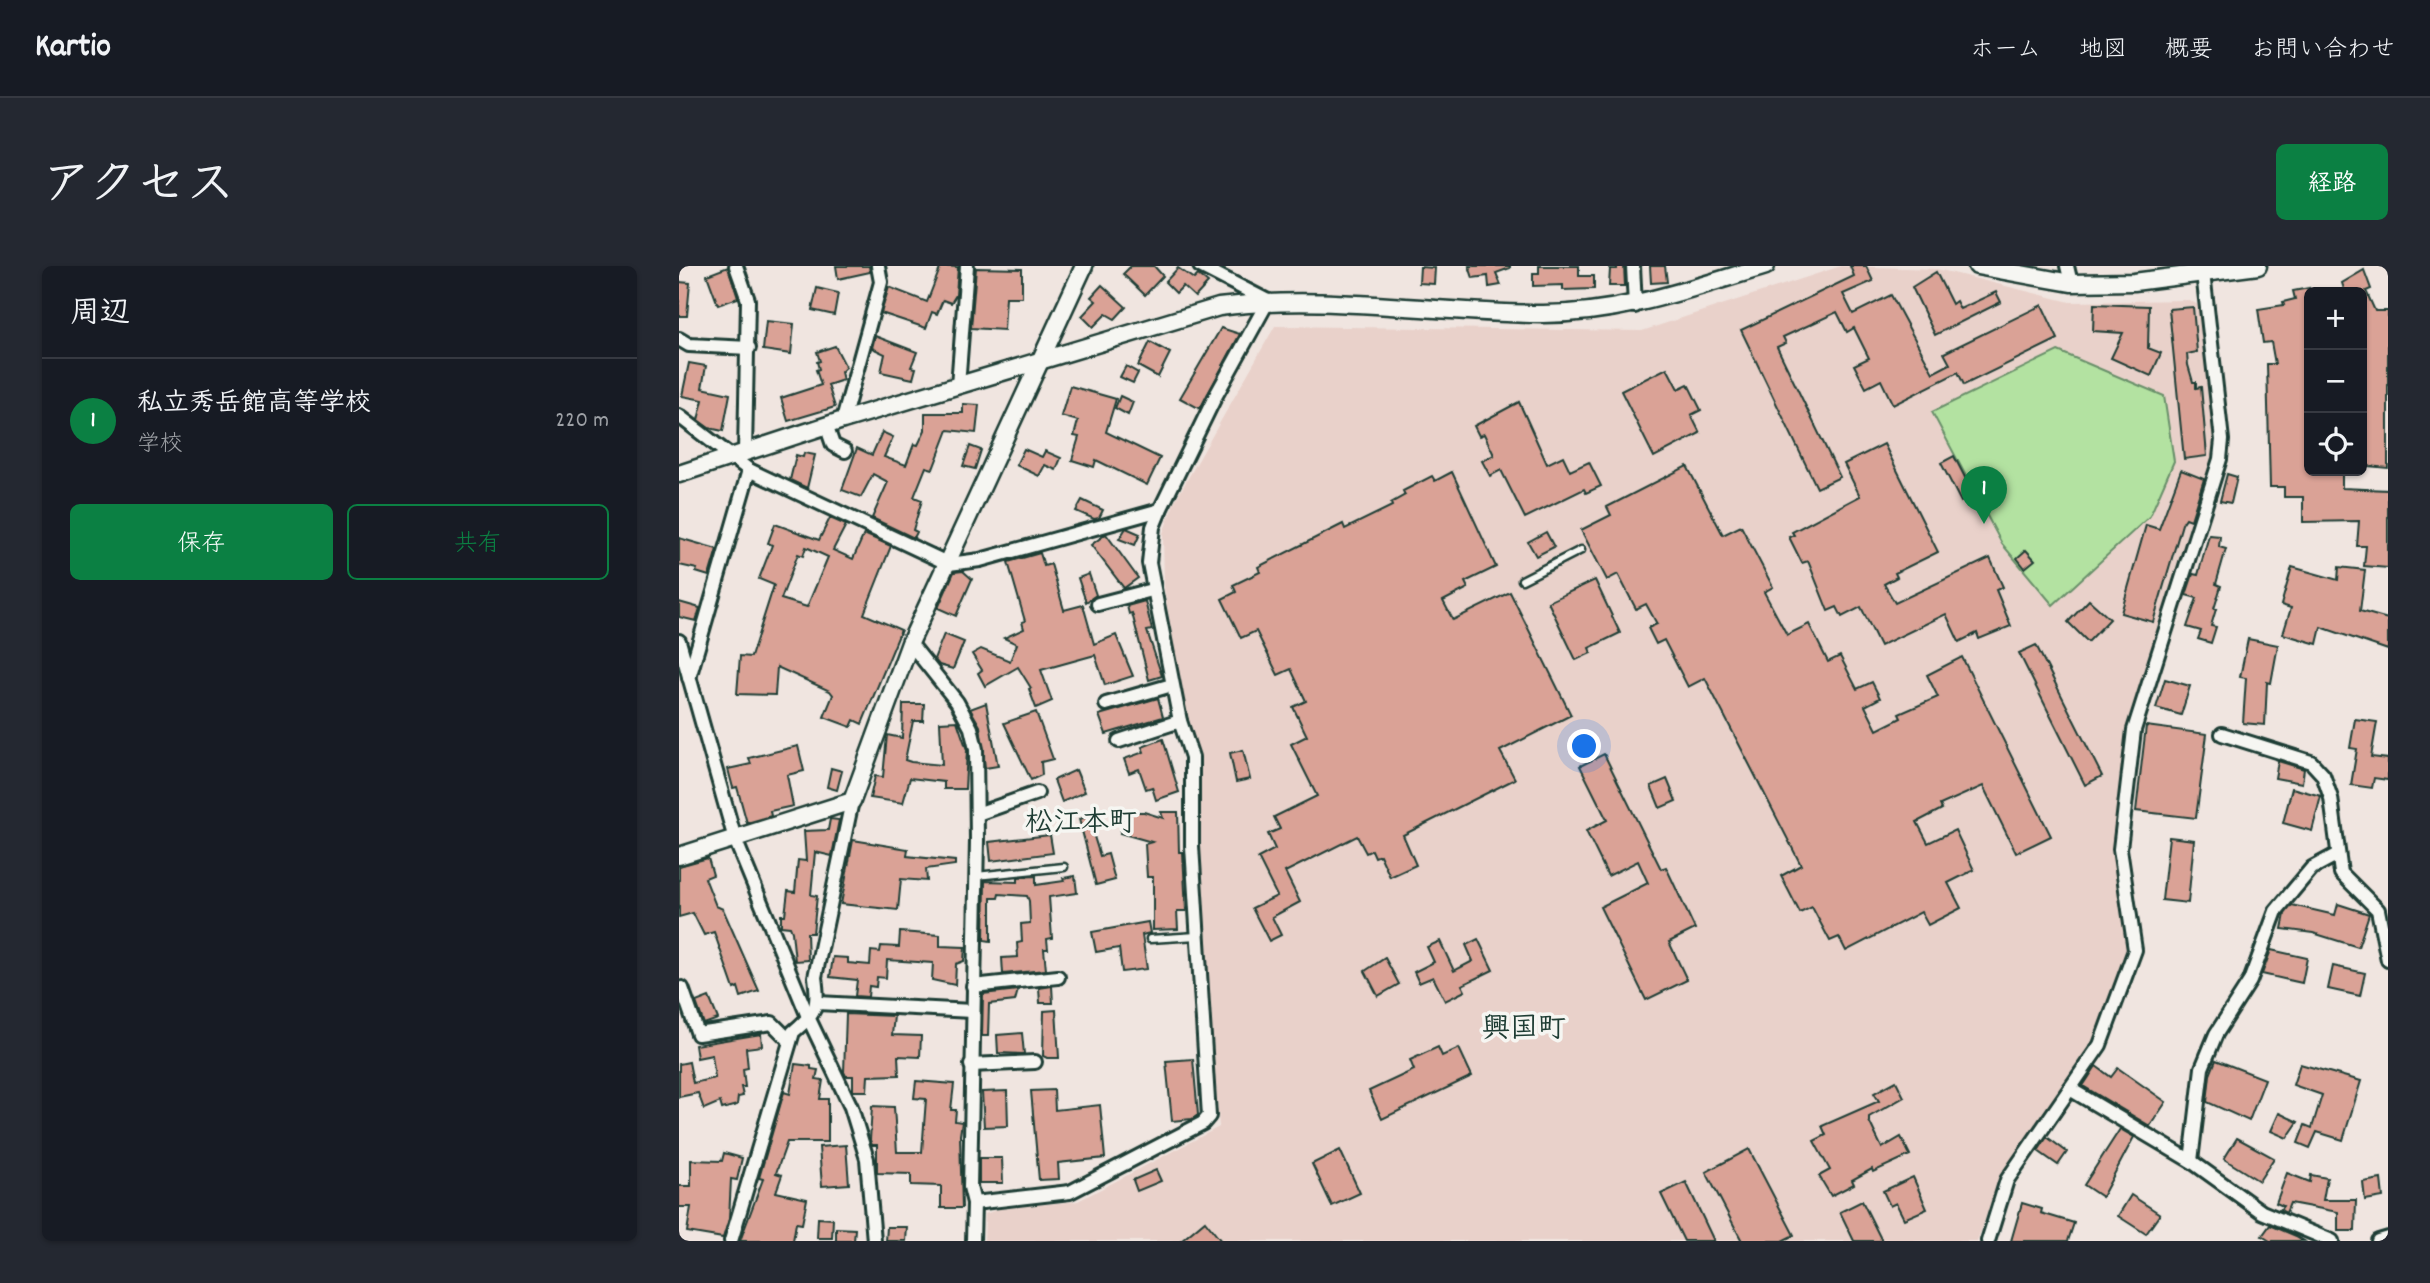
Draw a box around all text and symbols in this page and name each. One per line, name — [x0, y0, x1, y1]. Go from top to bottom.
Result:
text: Kartio — [35, 25, 111, 72]
text: ホーム — [1970, 34, 2041, 68]
text: 地図 — [2079, 34, 2127, 68]
text: 概要 — [2165, 34, 2213, 68]
text: お問い合わせ — [2251, 34, 2395, 68]
button: 経路 — [2276, 144, 2388, 220]
text: アクセス — [42, 153, 235, 223]
map controls — [2304, 287, 2367, 476]
button: + — [2304, 287, 2367, 350]
text: 周辺 — [70, 294, 130, 337]
button: − — [2304, 350, 2367, 413]
text: 私立秀岳館高等学校 — [137, 386, 371, 423]
text: 1 — [90, 405, 96, 438]
text: 220 m — [555, 405, 609, 438]
button: locate — [2304, 413, 2367, 476]
text: 学校 — [137, 429, 183, 462]
pin: 1 — [1961, 466, 2007, 524]
button: 保存 — [70, 504, 333, 580]
button: 共有 — [347, 504, 609, 580]
your location — [1567, 729, 1601, 763]
district label: 松江本町 — [1025, 805, 1137, 845]
district label: 興国町 — [1482, 1011, 1566, 1051]

